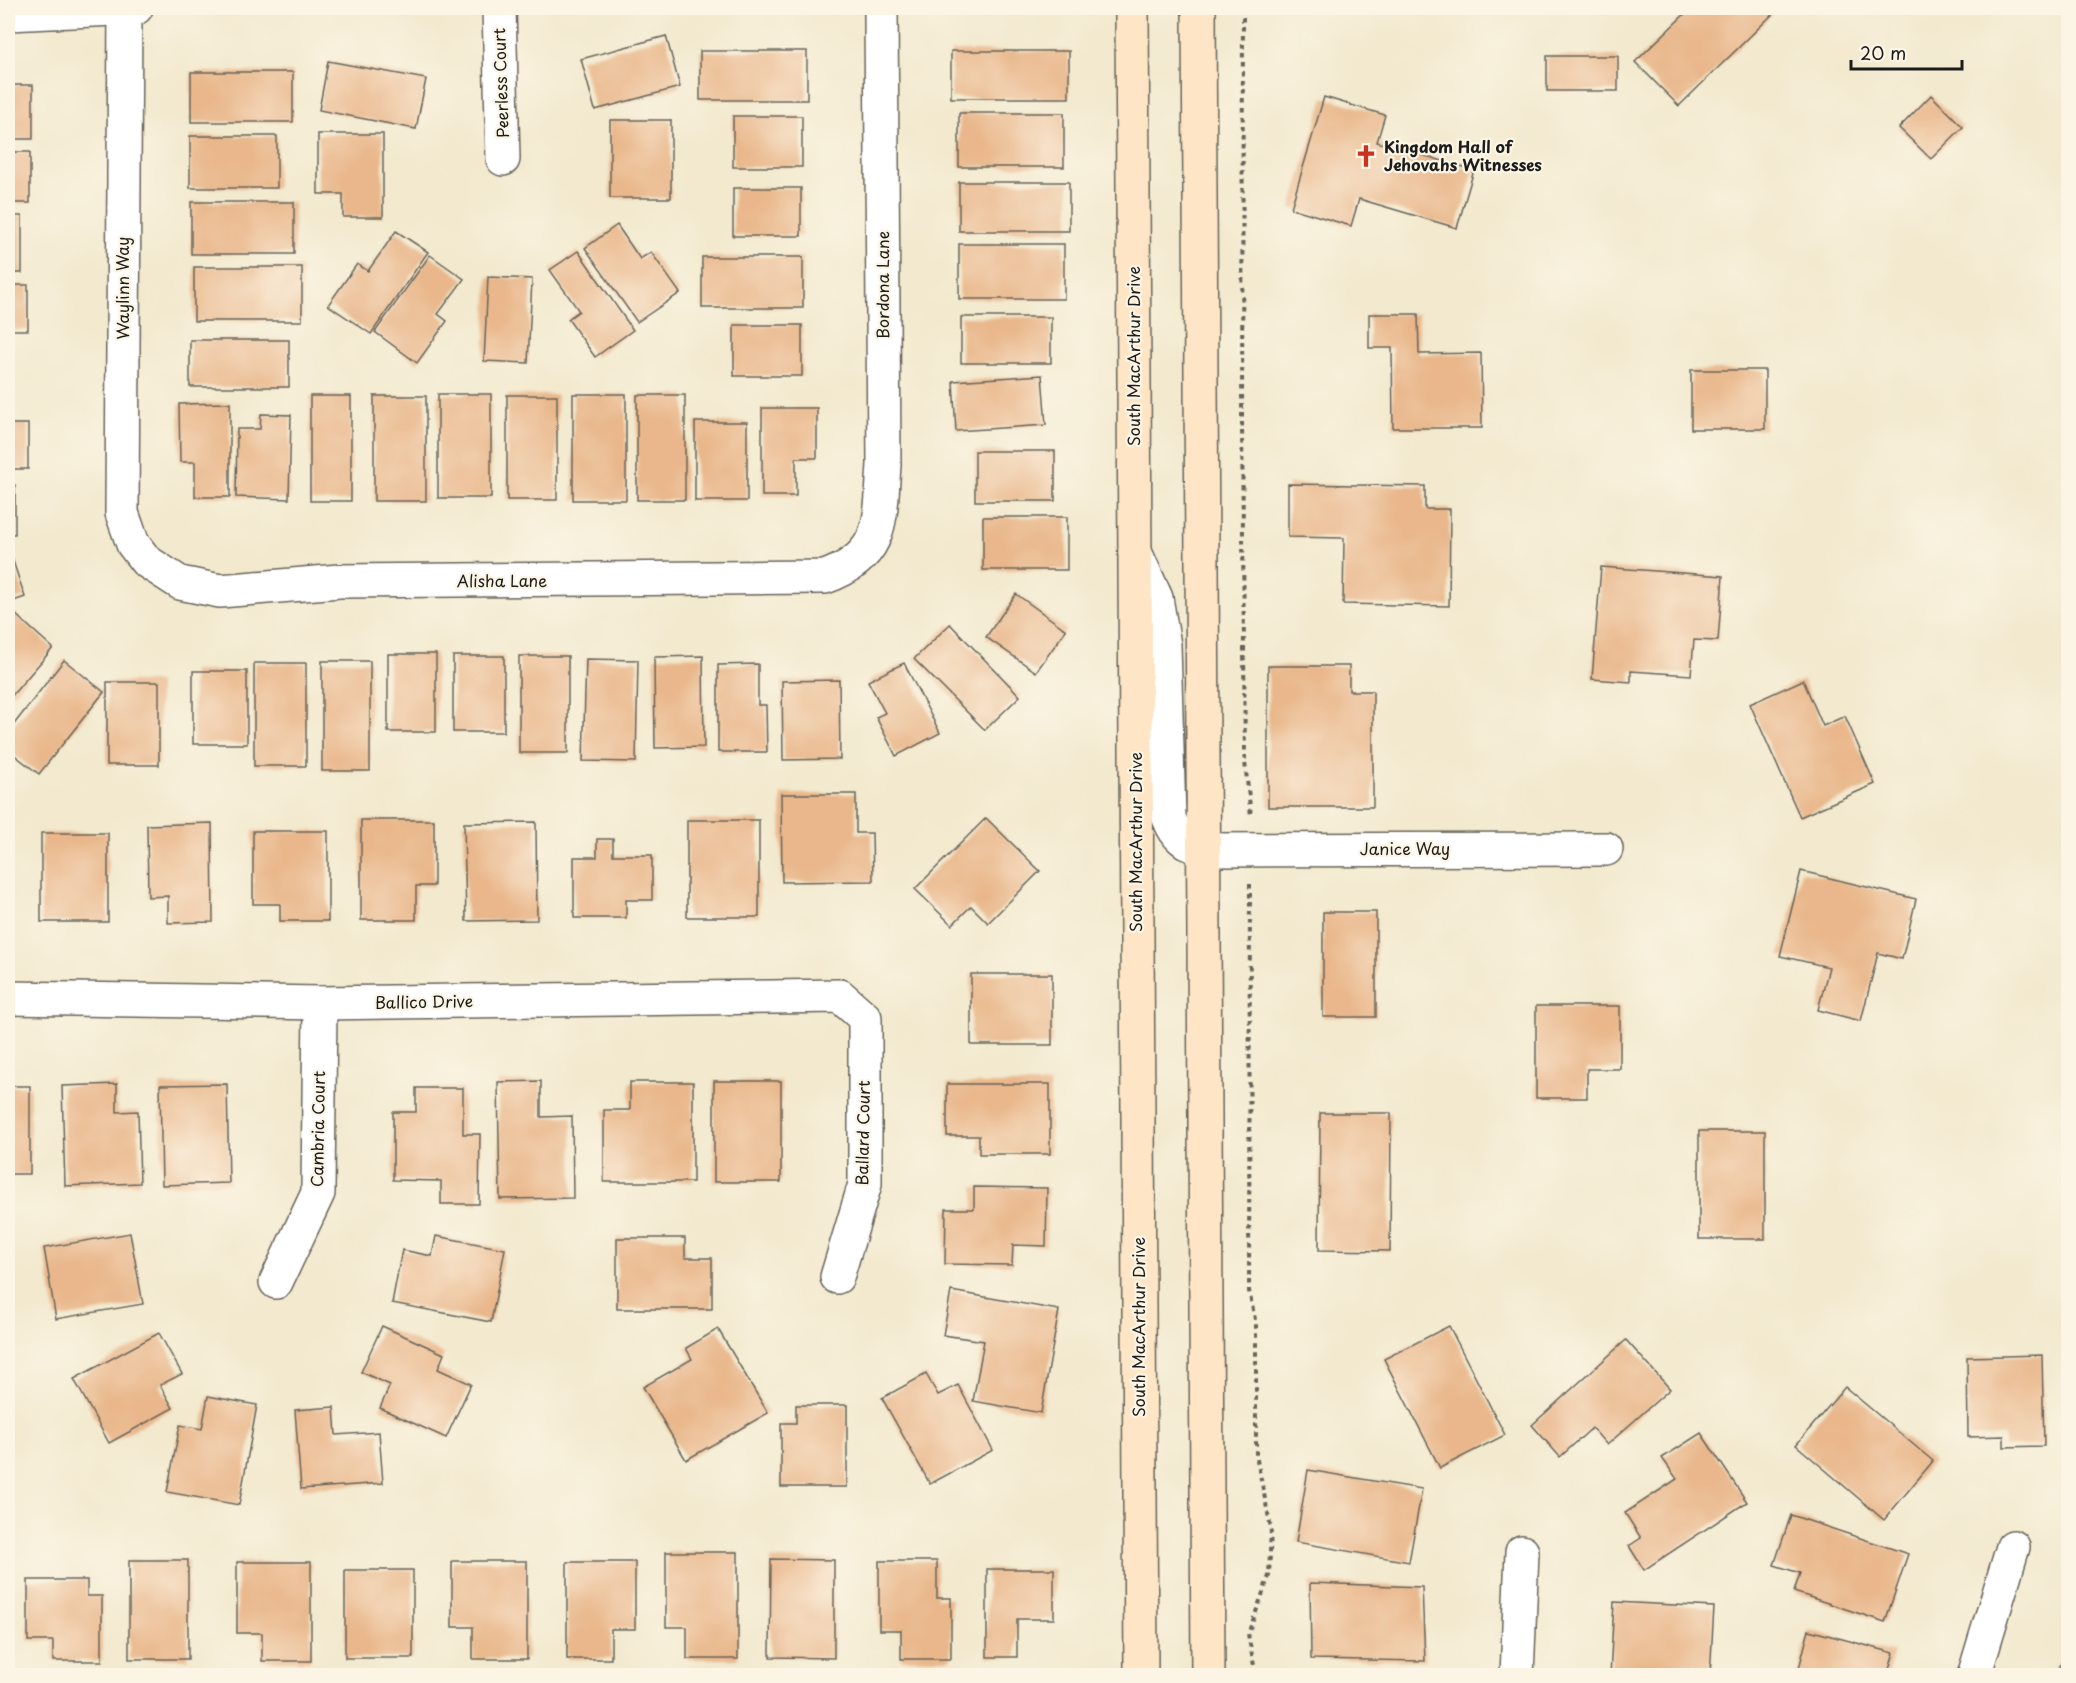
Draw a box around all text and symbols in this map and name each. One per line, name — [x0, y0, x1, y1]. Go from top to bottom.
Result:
street label: Peerless Court — [486, 27, 514, 138]
scale bar — [1851, 33, 1962, 71]
text: 20 m — [1860, 39, 1906, 66]
place label: Kingdom Hall of Jehovahs Witnesses — [1384, 134, 1543, 176]
church icon: Kingdom Hall of Jehovahs Witnesses — [1353, 143, 1379, 169]
street label: Bordona Lane — [870, 231, 894, 339]
street label: Waylinn Way — [110, 237, 134, 340]
street label: South MacArthur Drive — [1121, 266, 1145, 446]
street label: Alisha Lane — [457, 568, 547, 592]
street label: South MacArthur Drive — [1123, 752, 1147, 932]
street label: Janice Way — [1360, 836, 1450, 860]
street label: Ballico Drive — [375, 988, 473, 1014]
street label: Cambria Court — [304, 1070, 330, 1187]
street label: Ballard Court — [849, 1080, 875, 1186]
street label: South MacArthur Drive — [1126, 1237, 1150, 1417]

